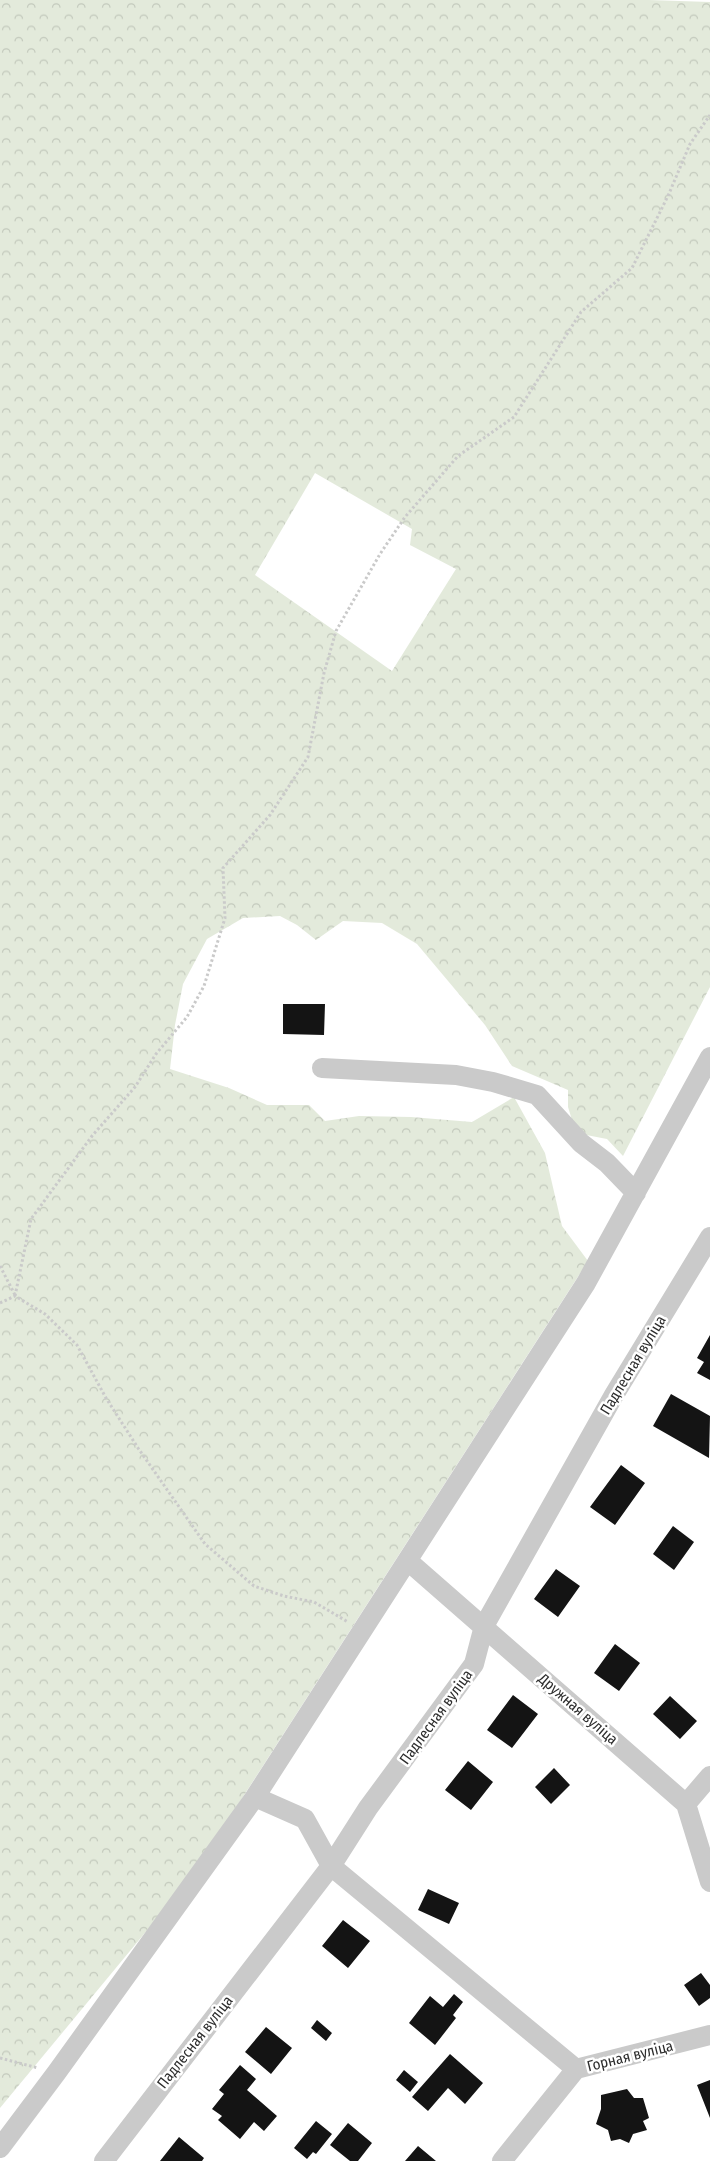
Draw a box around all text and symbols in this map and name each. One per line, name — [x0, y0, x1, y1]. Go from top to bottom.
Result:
street label: Падлесная вуліца — [596, 1312, 670, 1418]
street label: Падлесная вуліца — [396, 1666, 476, 1768]
street label: Дружная вуліца — [534, 1669, 621, 1748]
street label: Падлесная вуліца — [153, 1992, 237, 2092]
street label: Горная вуліца — [585, 2037, 675, 2075]

